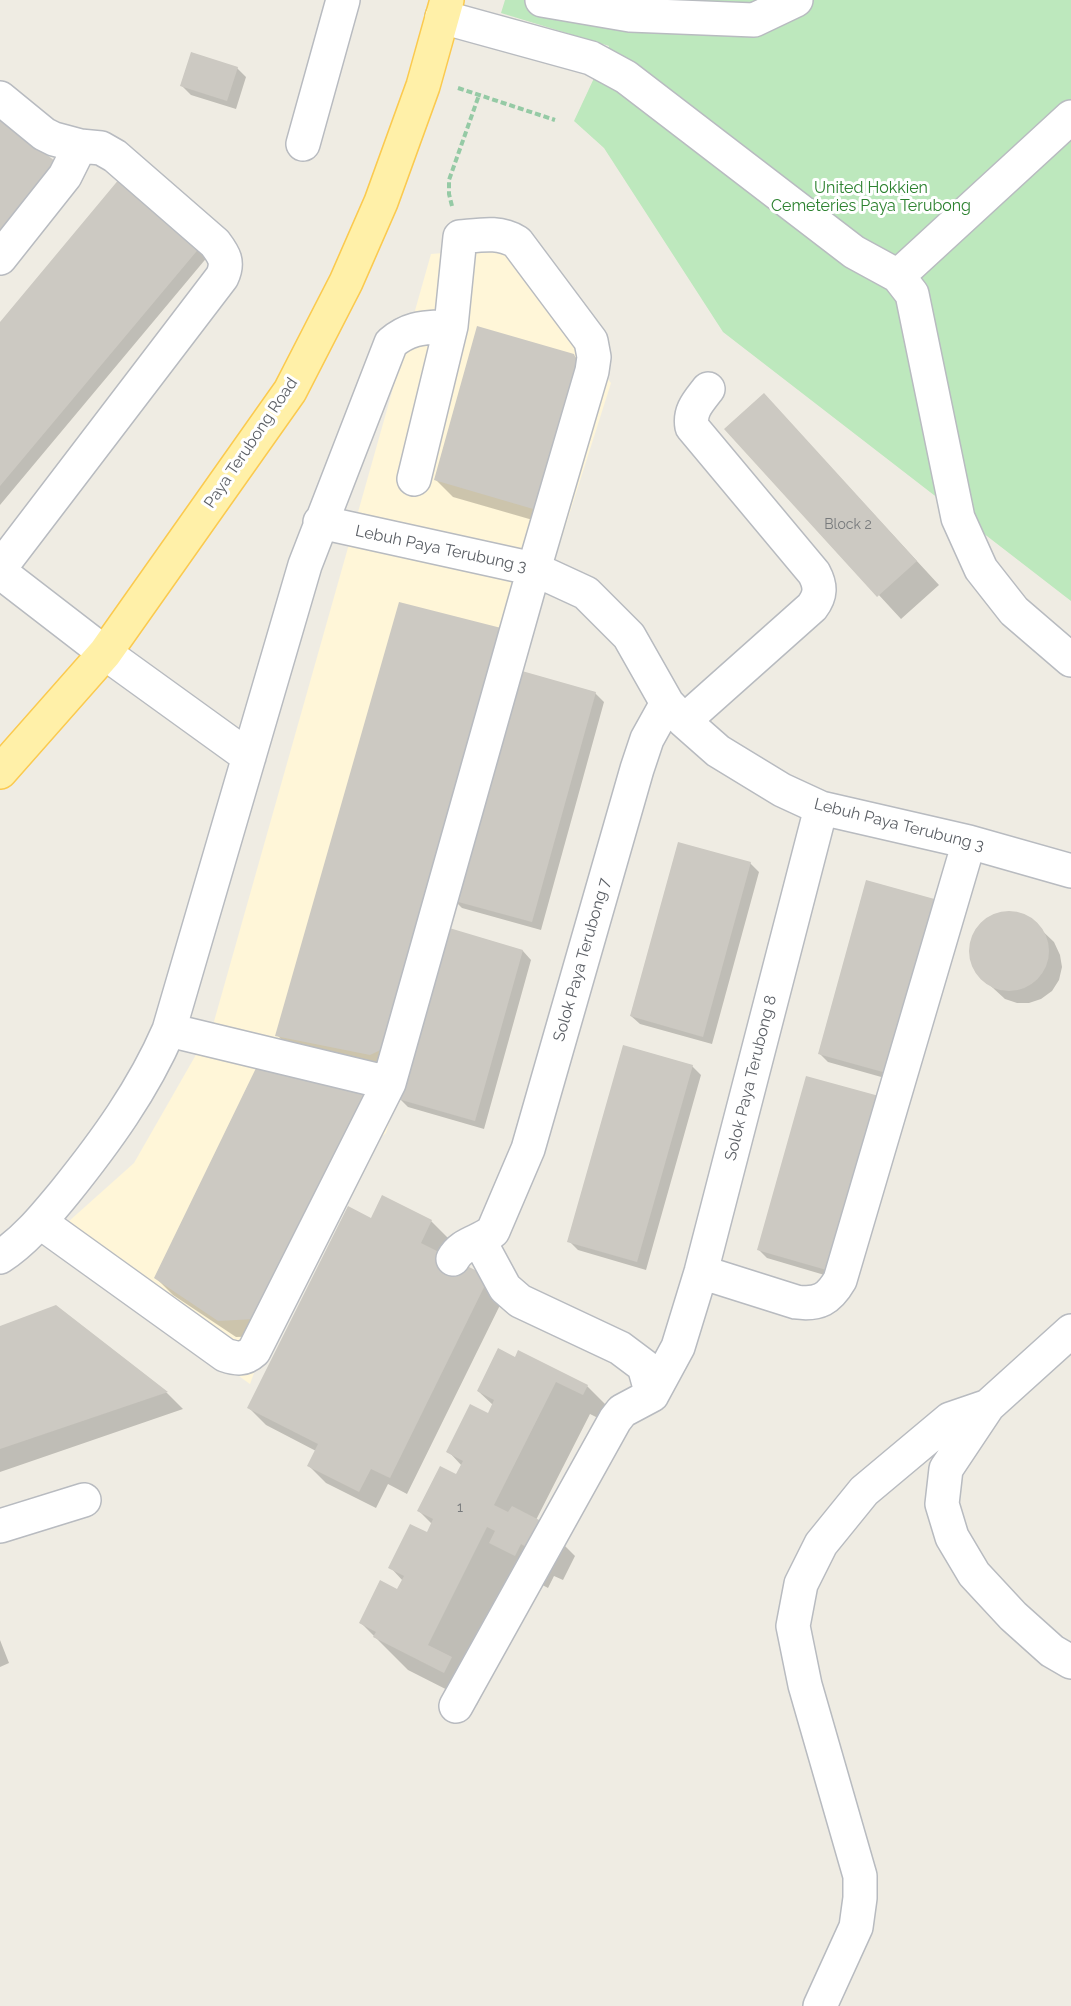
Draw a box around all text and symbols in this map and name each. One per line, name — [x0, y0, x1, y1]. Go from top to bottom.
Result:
park label: United Hokkien Cemeteries Paya Terubong — [771, 178, 971, 216]
street label: Paya Terubong Road — [200, 374, 302, 512]
house number: Block 2 — [824, 517, 872, 533]
street label: Lebuh Paya Terubung 3 — [354, 521, 528, 577]
street label: Lebuh Paya Terubung 3 — [812, 795, 986, 855]
street label: Solok Paya Terubong 7 — [549, 876, 615, 1044]
street label: Solok Paya Terubong 8 — [721, 993, 781, 1163]
house number: 1 — [457, 1500, 463, 1516]

